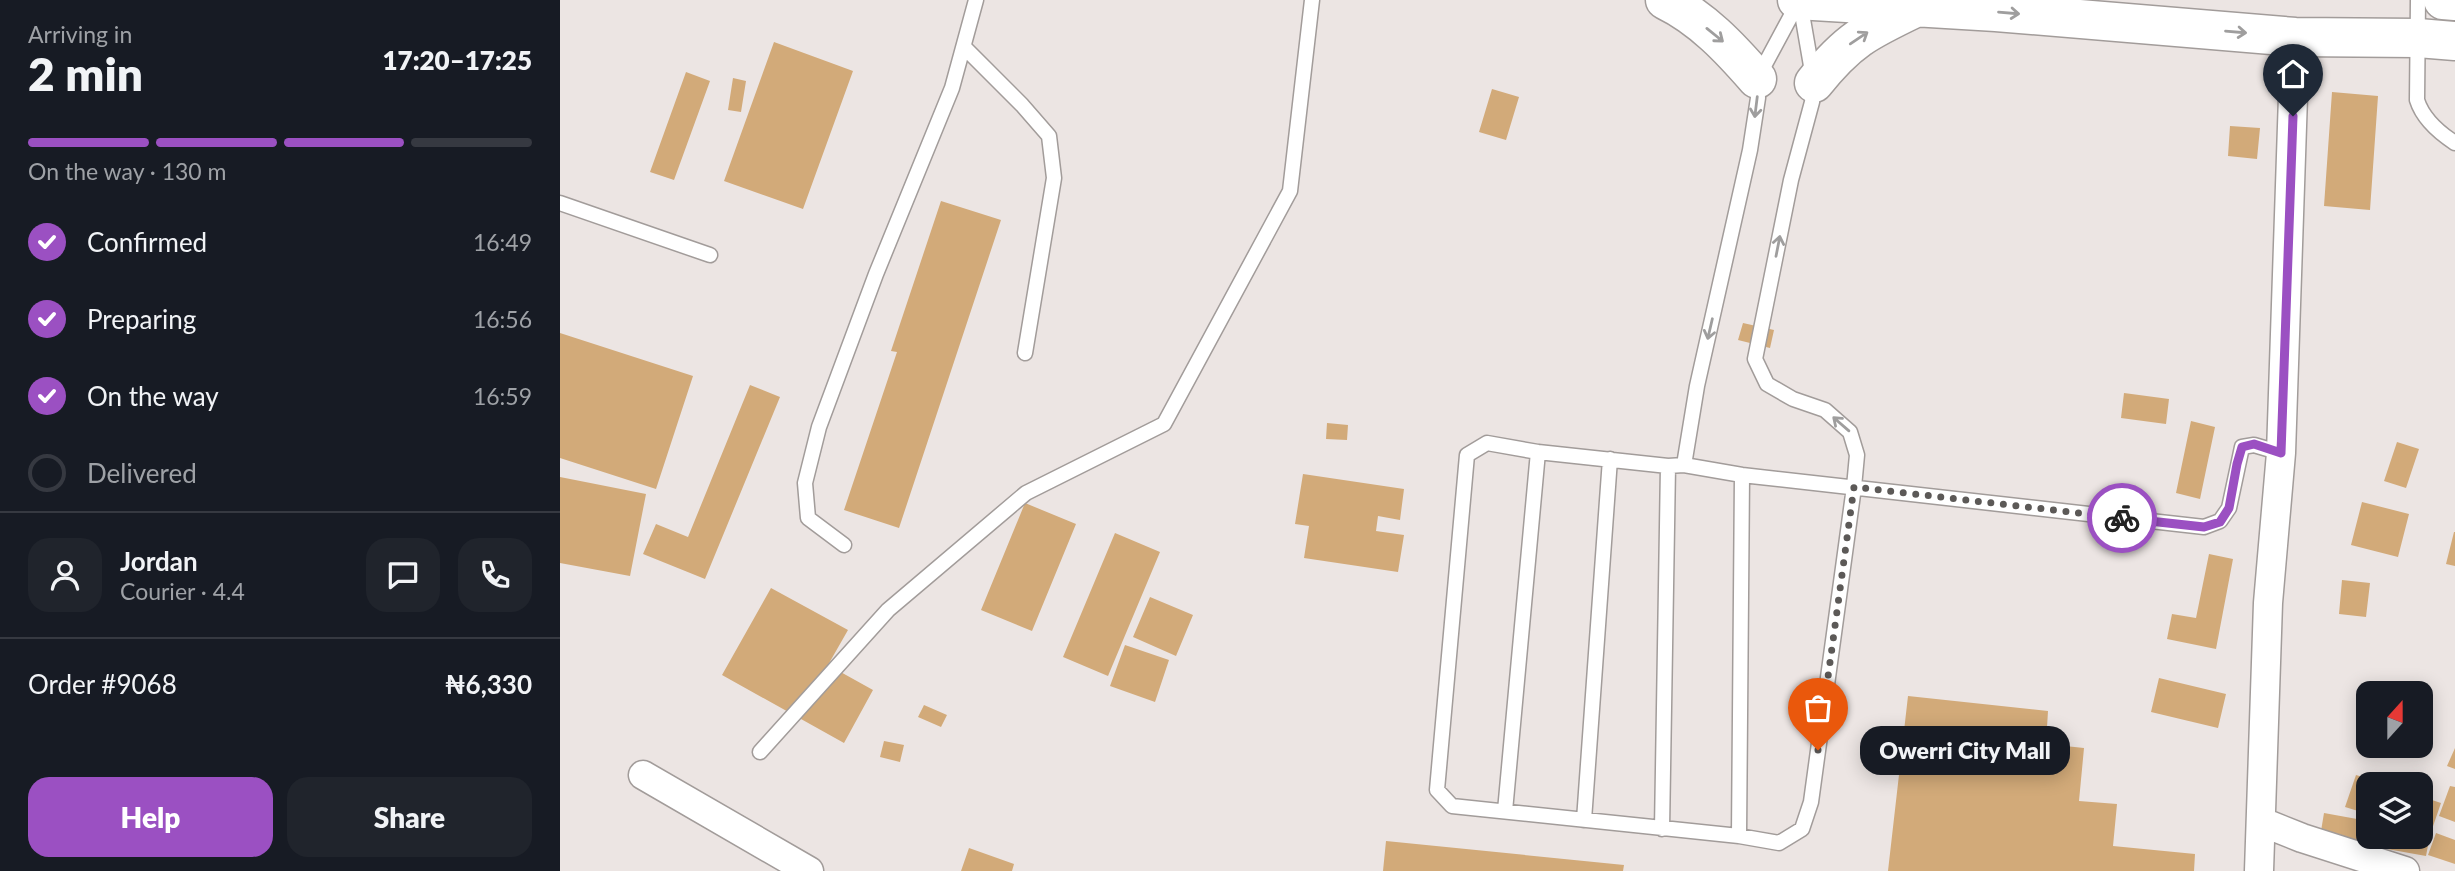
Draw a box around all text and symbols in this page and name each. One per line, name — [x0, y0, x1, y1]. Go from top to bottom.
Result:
one-way arrow — [1998, 7, 2020, 20]
text: Arriving in — [28, 20, 132, 48]
one-way arrow — [2224, 26, 2247, 39]
one-way arrow — [1705, 27, 1723, 42]
one-way arrow — [1849, 30, 1869, 44]
text: 17:20–17:25 — [382, 44, 532, 76]
pin — [2263, 44, 2323, 116]
text: 2 min — [28, 46, 143, 101]
icon: home — [2274, 55, 2312, 93]
one-way arrow — [1750, 95, 1763, 118]
text: On the way · 130 m — [28, 157, 227, 185]
icon: check — [28, 223, 66, 261]
text: Confirmed — [87, 226, 207, 258]
text: 16:49 — [473, 228, 532, 256]
one-way arrow — [1771, 235, 1785, 258]
icon: check — [28, 300, 66, 338]
text: Preparing — [87, 303, 196, 335]
text: 16:56 — [473, 305, 532, 333]
one-way arrow — [1703, 317, 1716, 340]
icon: check — [28, 377, 66, 415]
text: On the way — [87, 380, 219, 412]
text: 16:59 — [473, 382, 532, 410]
one-way arrow — [1832, 416, 1850, 432]
text: Delivered — [87, 457, 197, 489]
courier — [2087, 483, 2157, 553]
icon: bike — [2103, 499, 2141, 537]
button: person — [28, 538, 102, 612]
button: chat — [366, 538, 440, 612]
button: phone — [458, 538, 532, 612]
text: Jordan — [120, 545, 198, 577]
text: Courier · 4.4 — [120, 577, 245, 605]
text: Order #9068 — [28, 668, 177, 700]
text: ₦6,330 — [445, 668, 532, 700]
pin — [1788, 678, 1848, 750]
north arrow — [2356, 681, 2432, 758]
map controls — [2356, 681, 2433, 849]
icon: bag — [1799, 689, 1837, 727]
callout: Owerri City Mall — [1860, 726, 2070, 774]
text: Owerri City Mall — [1879, 736, 2051, 764]
button: layers — [2356, 772, 2433, 849]
button: Help — [28, 777, 273, 857]
button: Share — [287, 777, 532, 857]

